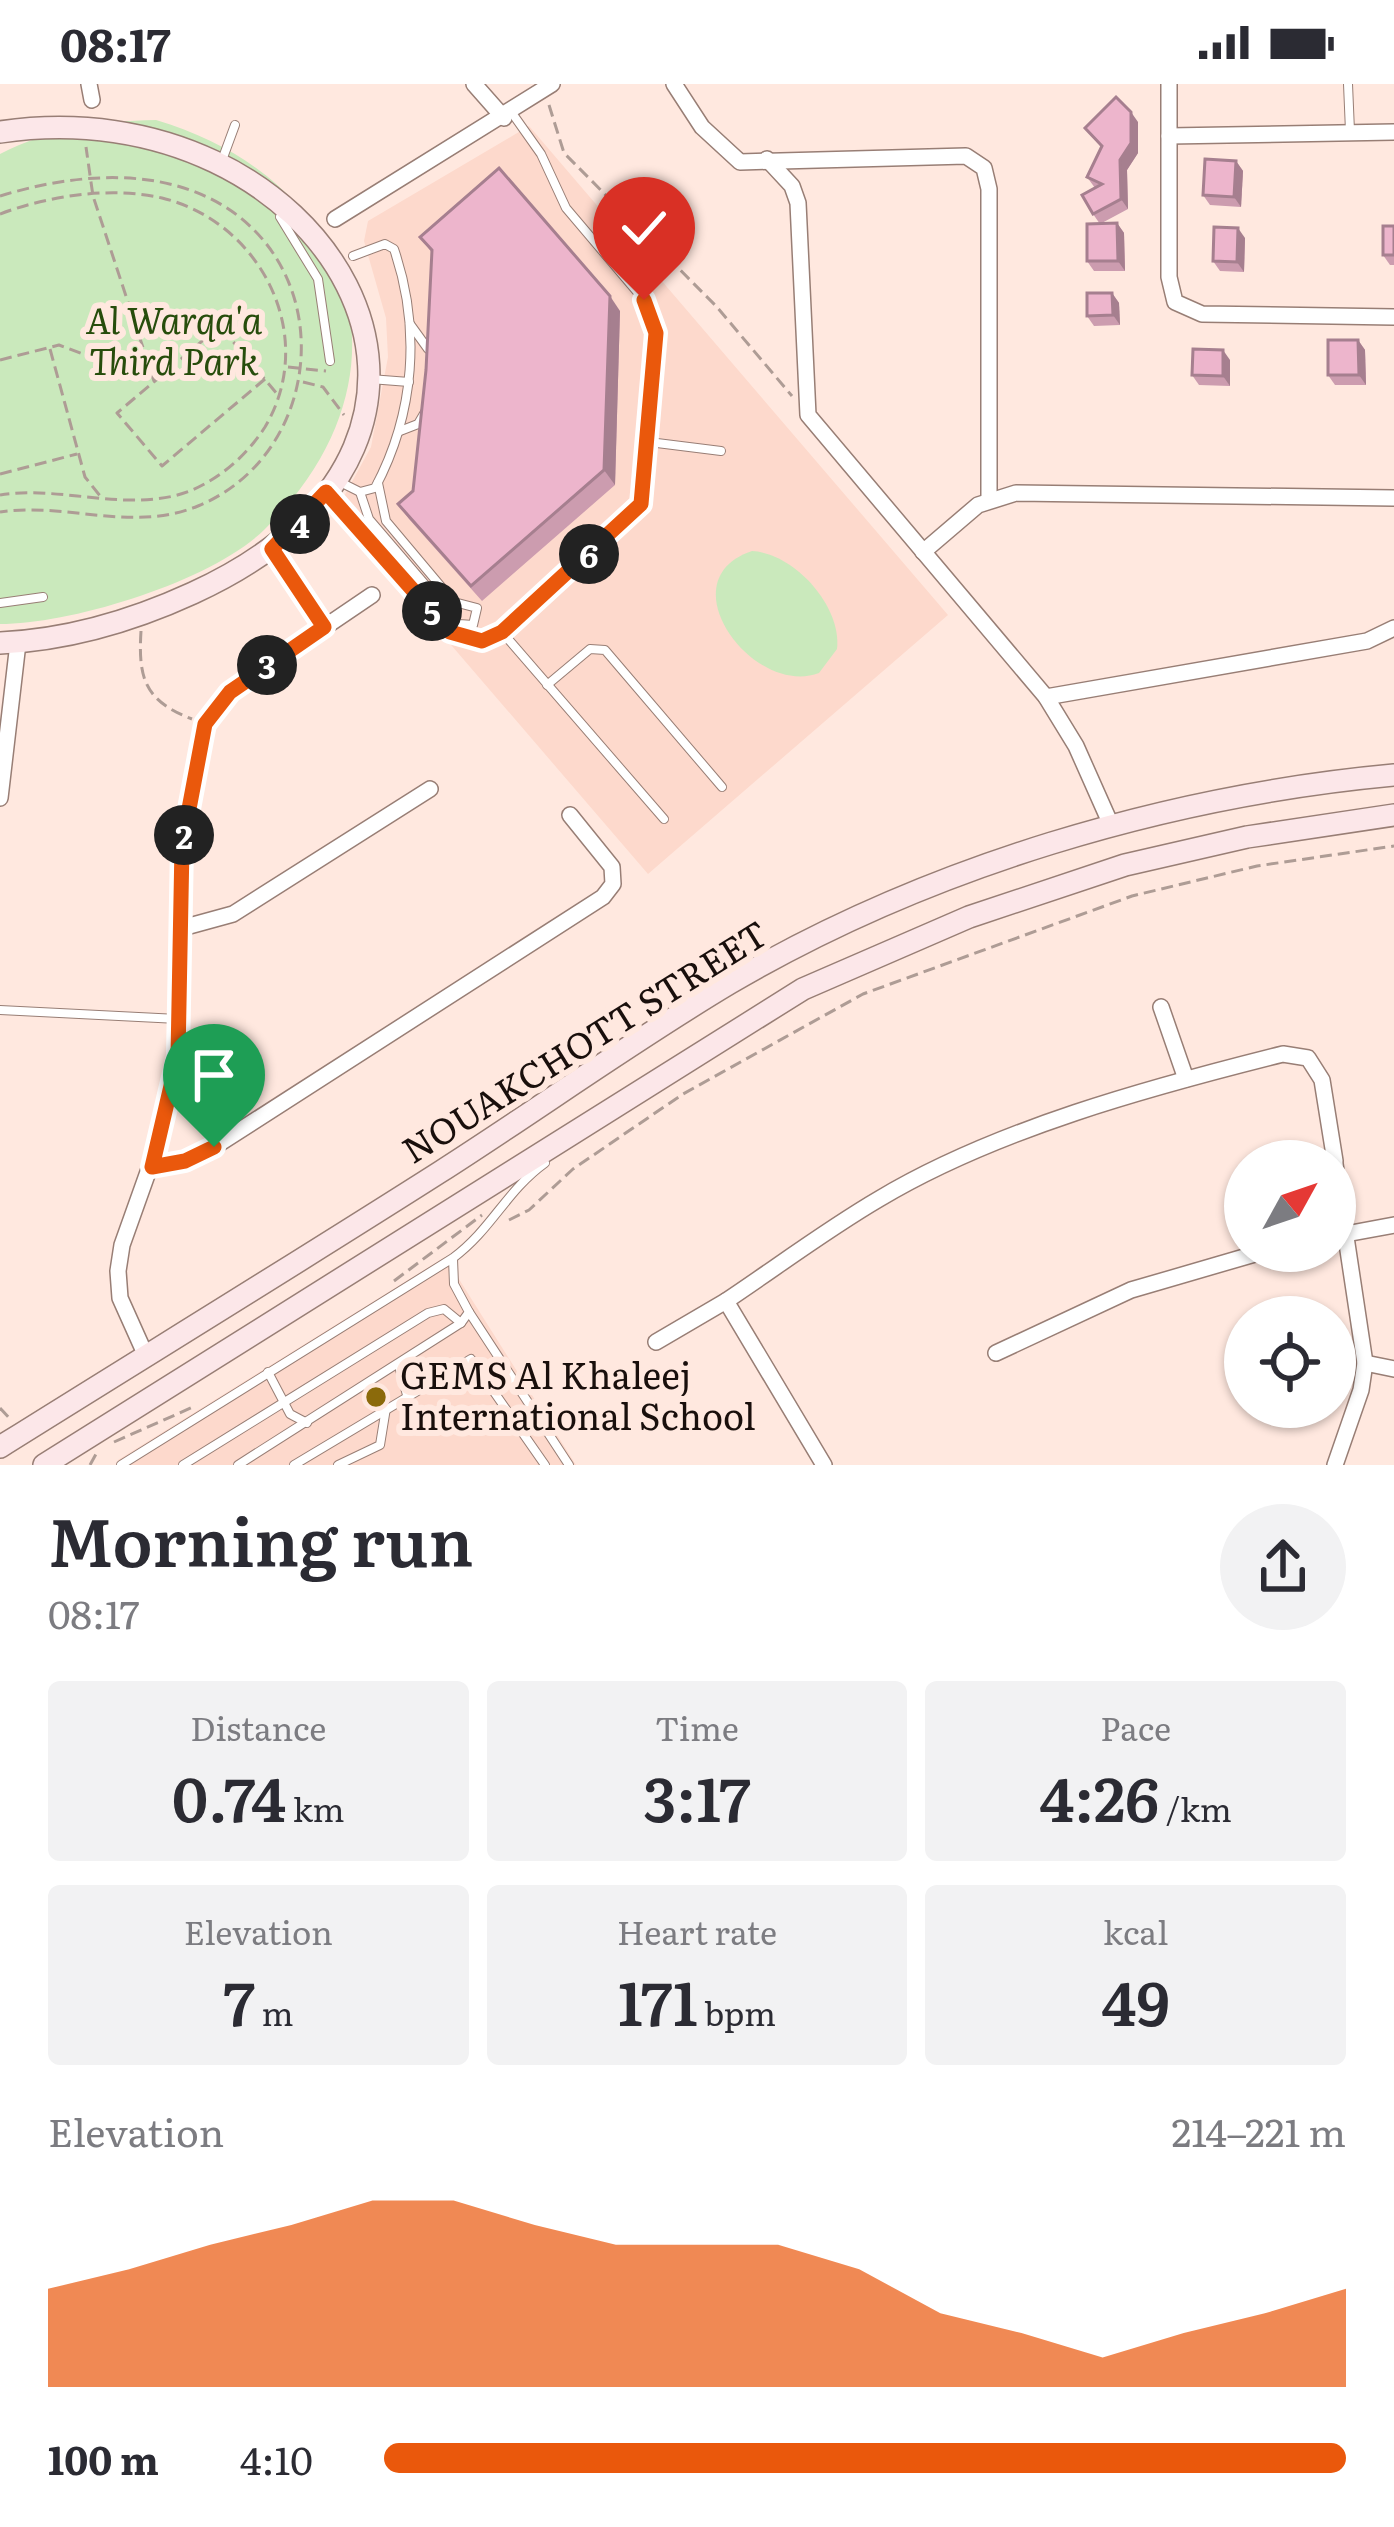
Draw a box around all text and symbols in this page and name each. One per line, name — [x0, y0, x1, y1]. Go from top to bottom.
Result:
text: 08:17 — [60, 9, 171, 76]
pin — [593, 177, 695, 300]
icon: check — [611, 195, 677, 261]
park label: Al Warqa'a Third Park — [86, 292, 263, 386]
pin: 4 — [270, 494, 330, 554]
text: 4 — [290, 499, 310, 548]
pin: 6 — [559, 524, 619, 584]
text: 6 — [579, 529, 599, 578]
pin: 5 — [402, 581, 462, 641]
text: 5 — [423, 586, 441, 635]
pin: 3 — [237, 635, 297, 695]
text: 3 — [258, 640, 276, 689]
pin: 2 — [154, 805, 214, 865]
text: 2 — [175, 810, 193, 859]
street label: NOUAKCHOTT STREET — [390, 905, 777, 1174]
pin — [163, 1024, 265, 1147]
icon: arrive — [181, 1042, 247, 1108]
north arrow — [1224, 1140, 1356, 1272]
map controls — [1224, 1140, 1356, 1428]
button: locate — [1224, 1296, 1356, 1428]
place label: GEMS Al Khaleej International School — [400, 1347, 756, 1441]
marker: GEMS Al Khaleej International School — [363, 1384, 389, 1410]
text: Morning run — [48, 1489, 473, 1587]
button: share — [1220, 1504, 1346, 1630]
text: 08:17 — [48, 1583, 140, 1641]
text: Distance — [190, 1702, 327, 1751]
text: Time — [655, 1702, 739, 1751]
text: Pace — [1100, 1702, 1171, 1751]
text: 0.74 — [172, 1751, 286, 1840]
text: 3:17 — [643, 1751, 751, 1840]
text: 4:26 — [1039, 1751, 1159, 1840]
text: km — [286, 1783, 345, 1832]
text: /km — [1159, 1783, 1232, 1832]
text: Elevation — [184, 1906, 333, 1955]
text: Heart rate — [617, 1906, 777, 1955]
text: kcal — [1103, 1906, 1168, 1955]
text: 7 — [223, 1955, 255, 2044]
text: 171 — [618, 1955, 698, 2044]
text: 49 — [1102, 1955, 1170, 2044]
text: m — [255, 1987, 294, 2036]
text: bpm — [698, 1987, 776, 2036]
text: Elevation — [48, 2101, 224, 2159]
text: 214–221 m — [1171, 2101, 1346, 2159]
text: 100 m — [48, 2429, 159, 2487]
text: 4:10 — [240, 2429, 313, 2487]

